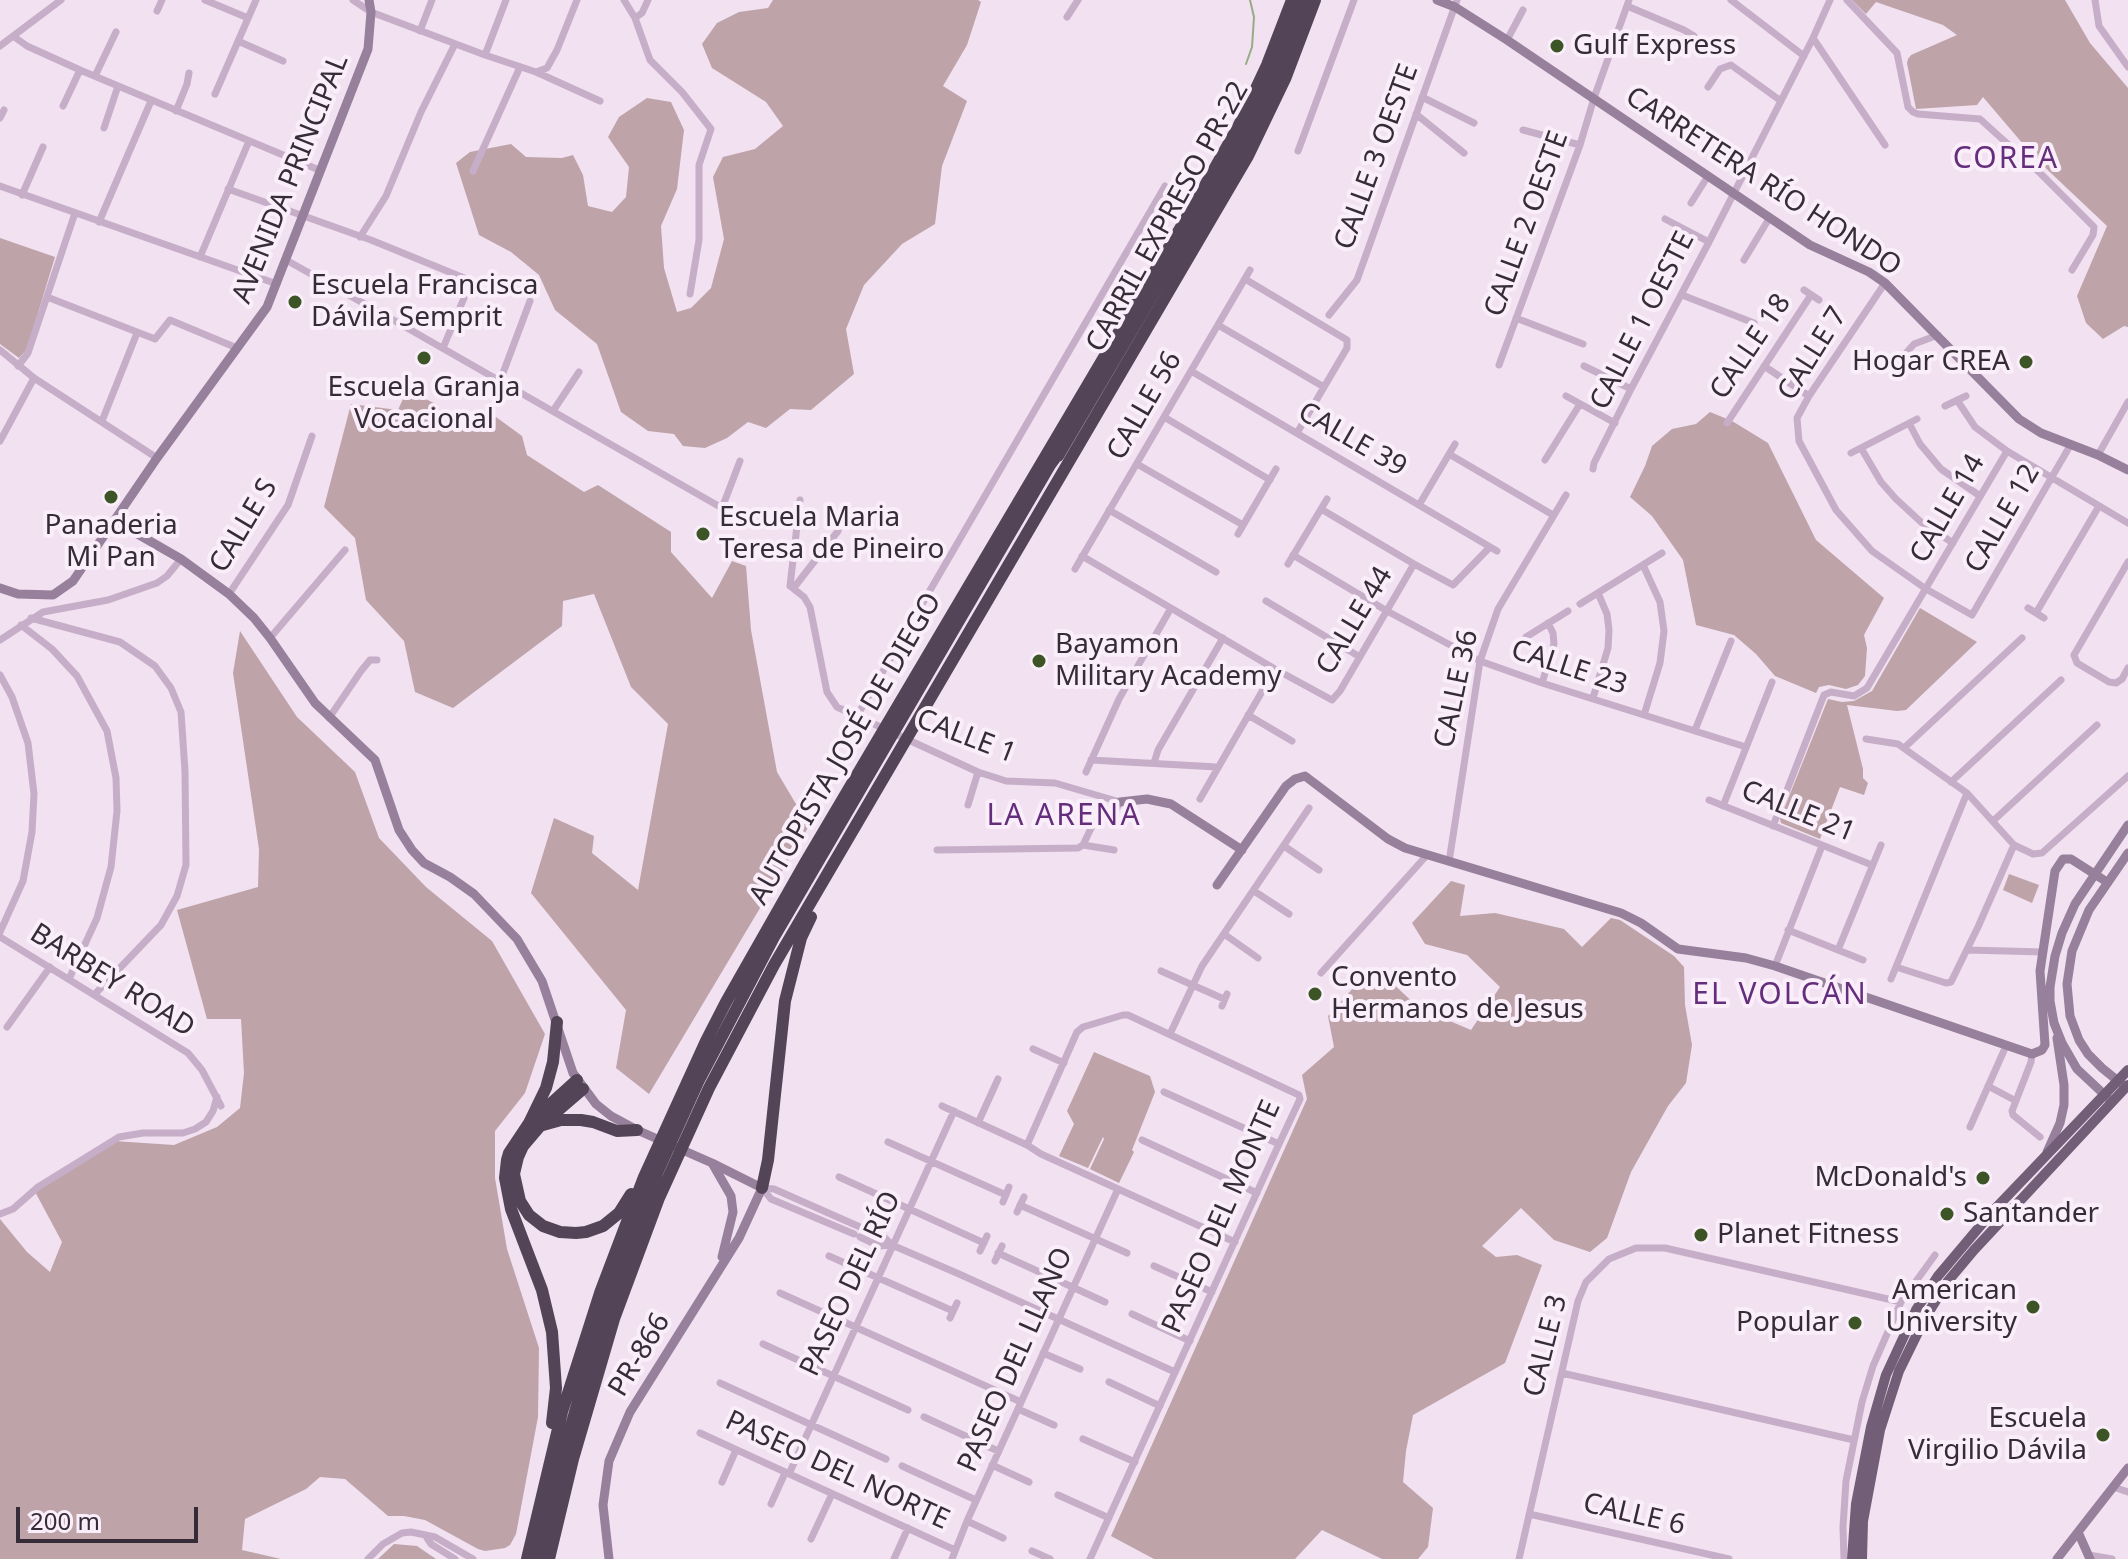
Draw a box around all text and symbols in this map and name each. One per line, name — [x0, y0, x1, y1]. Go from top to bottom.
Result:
place label: Gulf Express — [1573, 29, 1736, 63]
marker: Gulf Express — [1548, 37, 1566, 55]
street label: AVENIDA PRINCIPAL — [226, 50, 356, 308]
street label: CALLE 3 OESTE — [1328, 60, 1426, 254]
street label: CARRIL EXPRESO PR-22 — [1080, 76, 1256, 358]
street label: CARRETERA RÍO HONDO — [1619, 80, 1907, 284]
street label: CALLE 2 OESTE — [1478, 127, 1576, 321]
district label: COREA — [1953, 141, 2059, 177]
street label: CALLE 1 OESTE — [1584, 226, 1702, 416]
place label: Escuela Francisca Dávila Semprit — [311, 269, 538, 335]
street label: CALLE 18 — [1704, 288, 1798, 406]
marker: Escuela Francisca Dávila Semprit — [286, 293, 304, 311]
street label: CALLE 7 — [1771, 301, 1855, 407]
place label: Hogar CREA — [1852, 345, 2010, 379]
street label: CALLE 56 — [1100, 346, 1190, 466]
marker: Escuela Granja Vocacional — [415, 349, 433, 367]
marker: Hogar CREA — [2017, 353, 2035, 371]
place label: Escuela Granja Vocacional — [327, 371, 521, 437]
street label: CALLE 39 — [1292, 395, 1412, 485]
street label: CALLE 14 — [1903, 449, 1993, 569]
street label: CALLE 12 — [1958, 459, 2048, 579]
street label: CALLE S — [203, 473, 285, 579]
marker: Panaderia Mi Pan — [102, 488, 120, 506]
place label: Escuela Maria Teresa de Pineiro — [719, 501, 944, 567]
place label: Panaderia Mi Pan — [44, 509, 178, 575]
marker: Escuela Maria Teresa de Pineiro — [694, 525, 712, 543]
street label: CALLE 44 — [1310, 561, 1400, 681]
street label: AUTOPISTA JOSÉ DE DIEGO — [743, 587, 949, 911]
street label: CALLE 36 — [1428, 627, 1486, 751]
place label: Bayamon Military Academy — [1055, 628, 1282, 694]
street label: CALLE 23 — [1507, 634, 1631, 702]
marker: Bayamon Military Academy — [1030, 652, 1048, 670]
street label: CALLE 1 — [912, 703, 1020, 771]
street label: CALLE 21 — [1736, 774, 1860, 850]
district label: LA ARENA — [986, 798, 1142, 834]
street label: BARBEY ROAD — [24, 917, 200, 1045]
place label: Convento Hermanos de Jesus — [1331, 961, 1584, 1027]
district label: EL VOLCÁN — [1692, 977, 1868, 1013]
marker: Convento Hermanos de Jesus — [1306, 985, 1324, 1003]
street label: PASEO DEL MONTE — [1156, 1095, 1288, 1339]
place label: McDonald's — [1814, 1161, 1967, 1195]
marker: McDonald's — [1974, 1169, 1992, 1187]
street label: PASEO DEL RÍO — [793, 1186, 909, 1382]
place label: Santander — [1963, 1197, 2099, 1231]
marker: Santander — [1938, 1205, 1956, 1223]
place label: Planet Fitness — [1717, 1218, 1899, 1252]
marker: Planet Fitness — [1692, 1226, 1710, 1244]
street label: PASEO DEL LLANO — [951, 1243, 1081, 1477]
place label: American University — [1885, 1274, 2017, 1340]
street label: CALLE 3 — [1517, 1292, 1575, 1400]
marker: American University — [2024, 1298, 2042, 1316]
place label: Popular — [1736, 1306, 1839, 1340]
street label: PR-866 — [602, 1307, 678, 1403]
marker: Popular — [1846, 1314, 1864, 1332]
place label: Escuela Virgilio Dávila — [1908, 1402, 2087, 1468]
street label: PASEO DEL NORTE — [720, 1404, 954, 1538]
marker: Escuela Virgilio Dávila — [2094, 1426, 2112, 1444]
street label: CALLE 6 — [1580, 1487, 1688, 1543]
scale bar — [20, 1491, 202, 1541]
text: 200 m — [30, 1504, 100, 1537]

